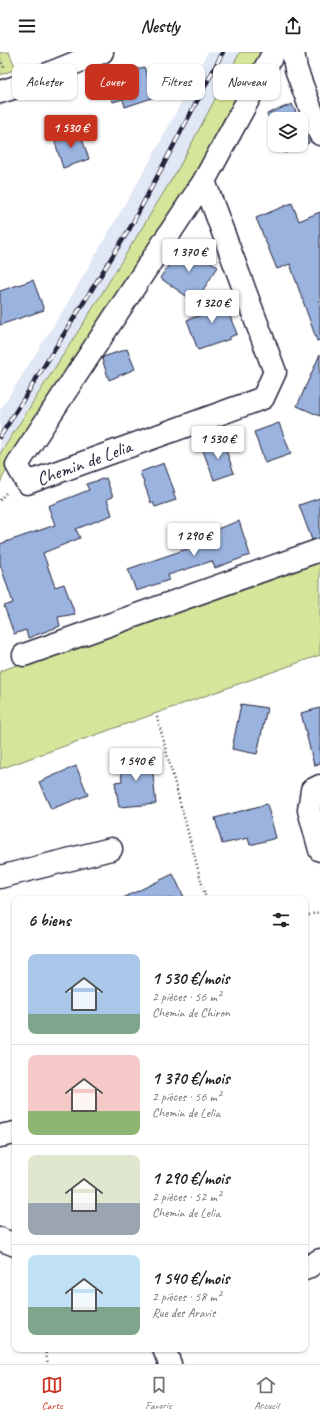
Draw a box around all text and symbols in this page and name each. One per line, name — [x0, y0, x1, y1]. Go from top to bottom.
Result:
icon: menu — [16, 15, 38, 37]
text: Nestly — [141, 15, 179, 37]
icon: share — [282, 15, 304, 37]
chip: Acheter — [12, 64, 77, 100]
chip: Louer — [85, 64, 139, 100]
chip: Filtres — [147, 64, 205, 100]
chip: Nouveau — [213, 64, 280, 100]
map controls — [268, 112, 308, 152]
button: layers — [268, 112, 308, 152]
pin: 1 530 € — [34, 115, 108, 149]
text: 1 530 € — [53, 120, 89, 136]
pin: 1 370 € — [152, 239, 226, 273]
text: 1 370 € — [171, 244, 207, 260]
pin: 1 320 € — [175, 290, 249, 324]
text: 1 320 € — [194, 295, 230, 311]
pin: 1 530 € — [181, 426, 255, 460]
text: 1 530 € — [200, 431, 236, 447]
street label: Chemin de Lelia — [33, 434, 137, 491]
pin: 1 290 € — [157, 523, 231, 557]
text: 1 290 € — [176, 528, 212, 544]
pin: 1 540 € — [99, 748, 173, 782]
text: 1 540 € — [118, 753, 154, 769]
icon: filters — [270, 909, 292, 931]
text: 6 biens — [28, 910, 70, 931]
text: 1 530 €/mois — [152, 968, 229, 989]
icon: home — [60, 970, 108, 1018]
text: 2 pièces · 56 m² — [152, 989, 221, 1005]
text: Chemin de Chiron — [152, 1005, 230, 1021]
text: 1 370 €/mois — [152, 1068, 229, 1089]
icon: home — [60, 1071, 108, 1119]
text: 2 pièces · 56 m² — [152, 1089, 221, 1105]
text: Chemin de Lelia — [152, 1105, 220, 1121]
text: 1 290 €/mois — [152, 1168, 229, 1189]
icon: home — [60, 1171, 108, 1219]
text: 2 pièces · 52 m² — [152, 1189, 221, 1205]
text: Chemin de Lelia — [152, 1205, 220, 1221]
text: 1 540 €/mois — [152, 1268, 229, 1289]
icon: home — [60, 1271, 108, 1319]
text: 2 pièces · 58 m² — [152, 1289, 221, 1305]
text: Rue des Aravis — [152, 1305, 215, 1321]
tab: Carte — [41, 1374, 63, 1412]
tab: Favoris — [145, 1374, 172, 1412]
tab: Accueil — [254, 1374, 279, 1412]

